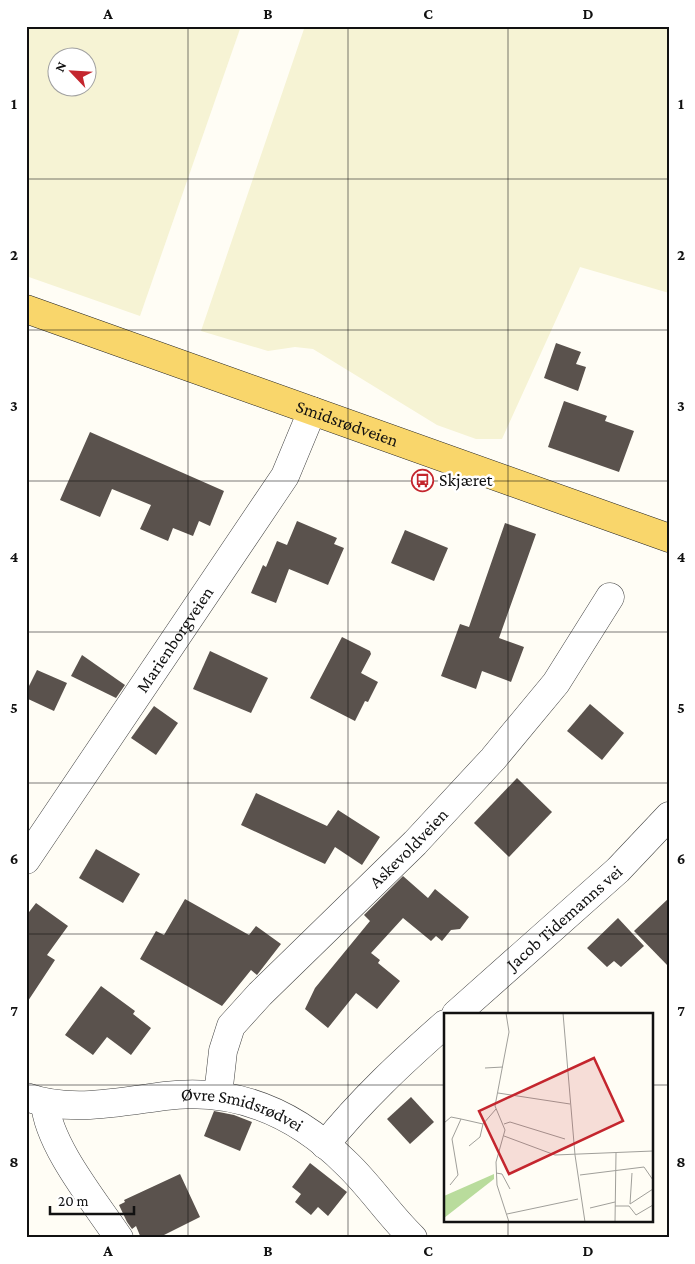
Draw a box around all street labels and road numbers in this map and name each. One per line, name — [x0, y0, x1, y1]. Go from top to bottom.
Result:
street label: Smidsrødveien — [293, 396, 401, 451]
street label: Marienborgveien — [132, 582, 218, 696]
street label: Askevoldveien — [365, 804, 452, 892]
street label: Jacob Tidemanns vei — [501, 861, 627, 976]
street label: Øvre Smidsrødvei — [181, 1084, 307, 1136]

